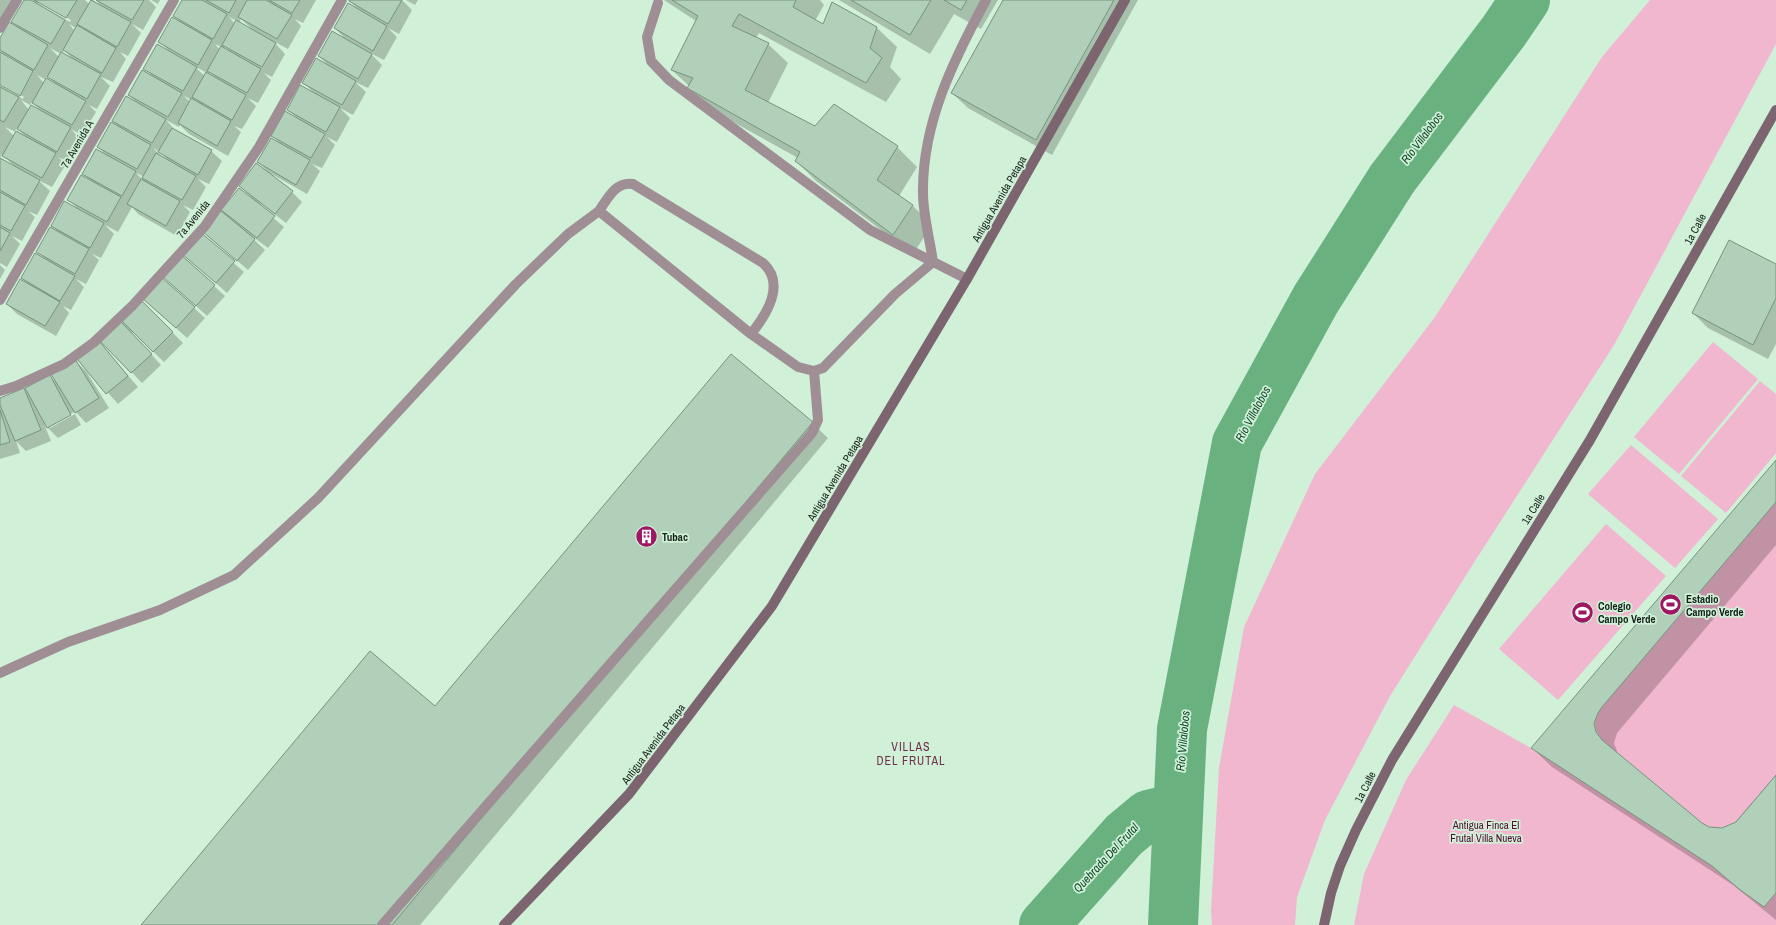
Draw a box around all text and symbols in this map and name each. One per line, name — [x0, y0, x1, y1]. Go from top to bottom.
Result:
water label: Río Villalobos — [1397, 109, 1447, 167]
street label: 7a Avenida A — [58, 117, 97, 170]
street label: Antigua Avenida Petapa — [968, 153, 1029, 245]
street label: 7a Avenida — [173, 197, 213, 241]
street label: 1a Calle — [1681, 211, 1709, 247]
water label: Río Villalobos — [1232, 383, 1274, 444]
street label: Antigua Avenida Petapa — [803, 433, 866, 524]
street label: 1a Calle — [1518, 491, 1548, 527]
building icon: Tubac — [634, 524, 660, 550]
place label: Tubac — [662, 530, 688, 544]
sports icon: Estadio Campo Verde — [1658, 592, 1684, 618]
place label: Estadio Campo Verde — [1686, 592, 1744, 619]
sports icon: Colegio Campo Verde — [1569, 599, 1595, 625]
place label: Colegio Campo Verde — [1598, 599, 1656, 626]
street label: Antigua Avenida Petapa — [618, 701, 688, 788]
water label: Río Villalobos — [1172, 710, 1194, 772]
district label: VILLAS DEL FRUTAL — [876, 739, 946, 769]
street label: 1a Calle — [1351, 769, 1379, 805]
park label: Antigua Finca El Frutal Villa Nueva — [1450, 818, 1522, 845]
water label: Quebrada Del Frutal — [1070, 819, 1143, 896]

